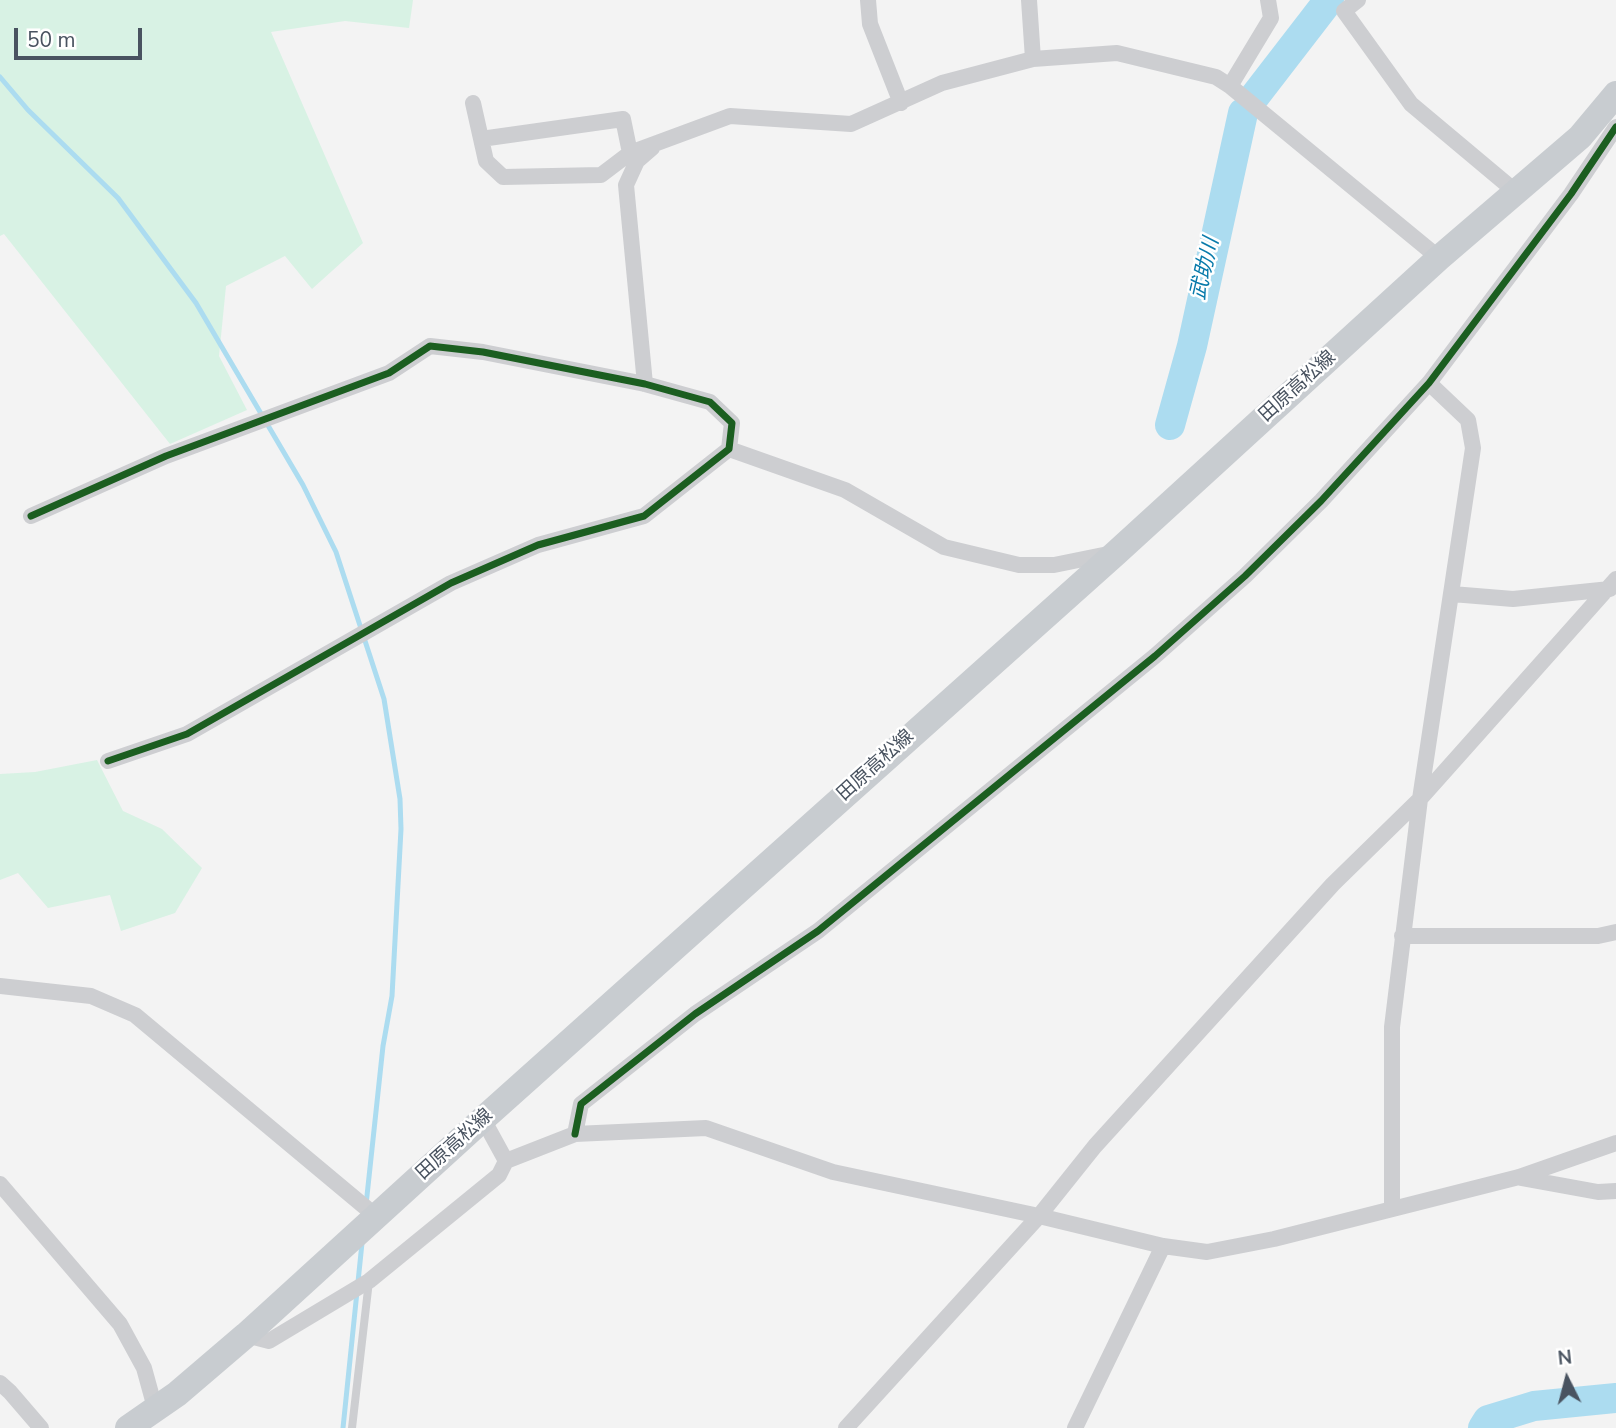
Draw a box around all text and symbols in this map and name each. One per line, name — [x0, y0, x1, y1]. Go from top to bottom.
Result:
scale bar — [18, 14, 145, 58]
text: 50 m — [27, 26, 76, 54]
water label: 武助川 — [1187, 235, 1225, 303]
street label: 田原高松線 — [1255, 347, 1341, 427]
street label: 田原高松線 — [833, 726, 919, 806]
street label: 田原高松線 — [412, 1105, 498, 1185]
north arrow — [1532, 1344, 1602, 1414]
text: N — [1556, 1344, 1573, 1372]

